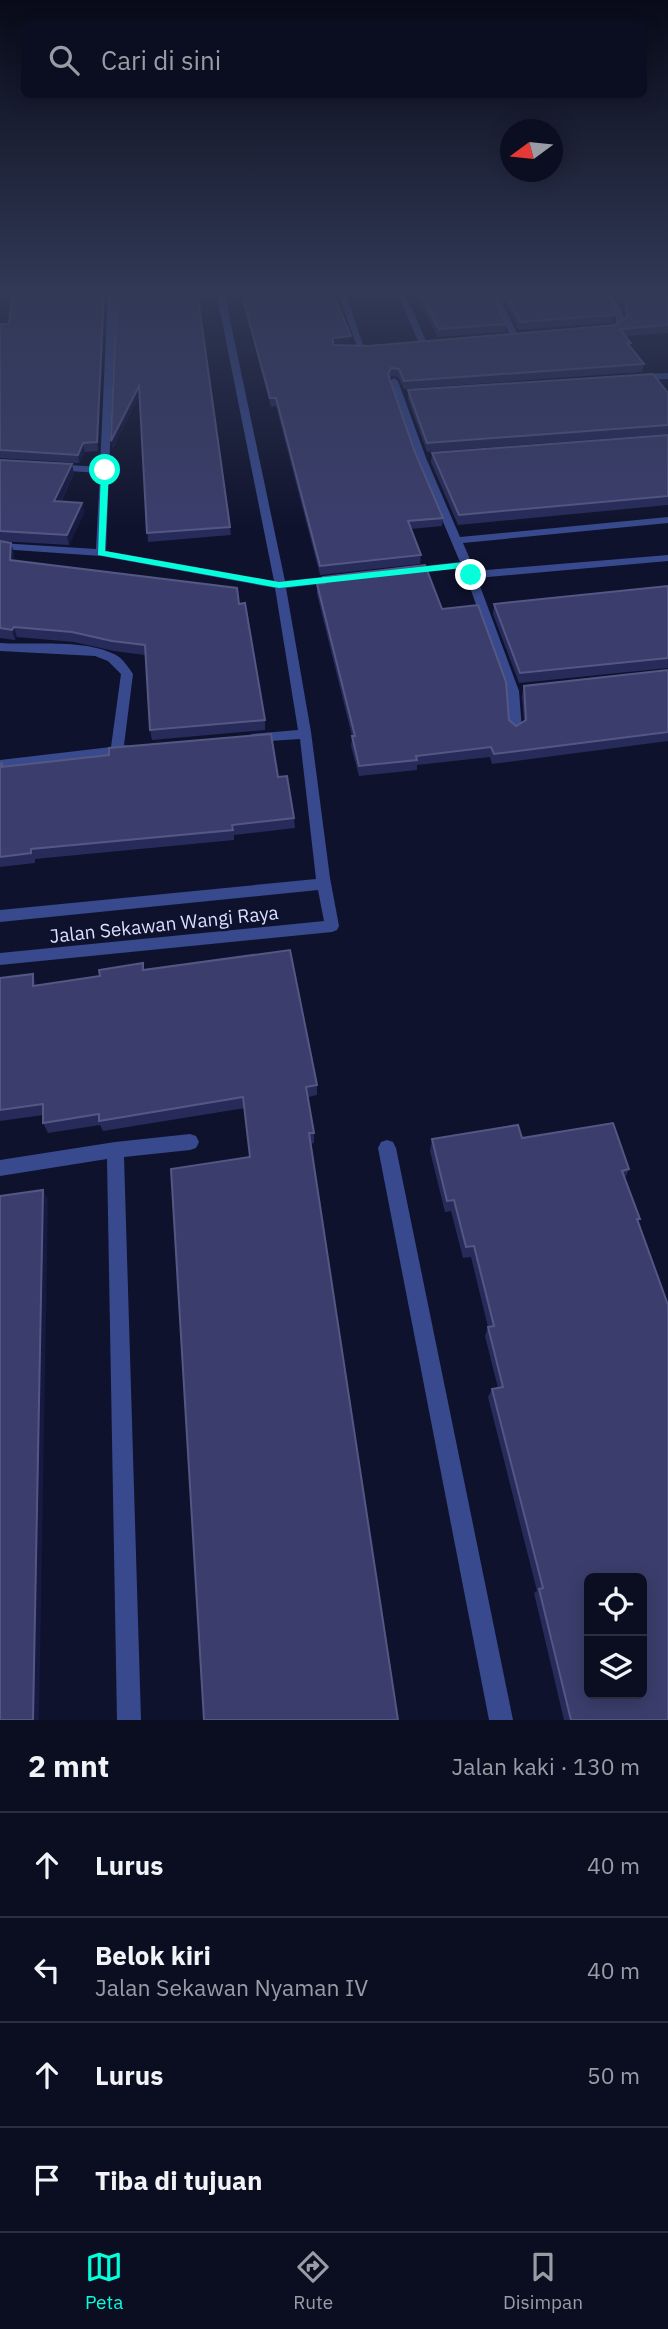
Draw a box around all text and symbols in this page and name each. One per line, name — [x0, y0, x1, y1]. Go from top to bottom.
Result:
search box — [21, 21, 647, 98]
icon: search — [45, 41, 83, 79]
text: Cari di sini — [101, 43, 221, 77]
north arrow — [500, 119, 563, 182]
route start — [89, 454, 120, 485]
route end — [455, 559, 486, 590]
street label: Jalan Sekawan Wangi Raya — [48, 900, 280, 948]
map controls — [584, 1573, 647, 1699]
button: locate — [584, 1573, 647, 1636]
button: layers — [584, 1636, 647, 1699]
text: 2 mnt — [28, 1746, 109, 1785]
text: Jalan kaki · 130 m — [452, 1751, 640, 1781]
icon: ahead — [28, 1846, 66, 1884]
text: Lurus — [95, 1848, 163, 1882]
text: 40 m — [587, 1850, 640, 1880]
text: Belok kiri — [95, 1938, 211, 1972]
icon: left — [28, 1951, 66, 1989]
text: 40 m — [587, 1955, 640, 1985]
text: Jalan Sekawan Nyaman IV — [95, 1972, 368, 2002]
icon: ahead — [28, 2056, 66, 2094]
text: Lurus — [95, 2058, 163, 2092]
text: 50 m — [587, 2060, 640, 2090]
icon: arrive — [28, 2161, 66, 2199]
text: Tiba di tujuan — [95, 2163, 262, 2197]
tab: Peta — [85, 2248, 123, 2314]
tab: Rute — [293, 2248, 333, 2314]
tab: Disimpan — [503, 2248, 583, 2314]

